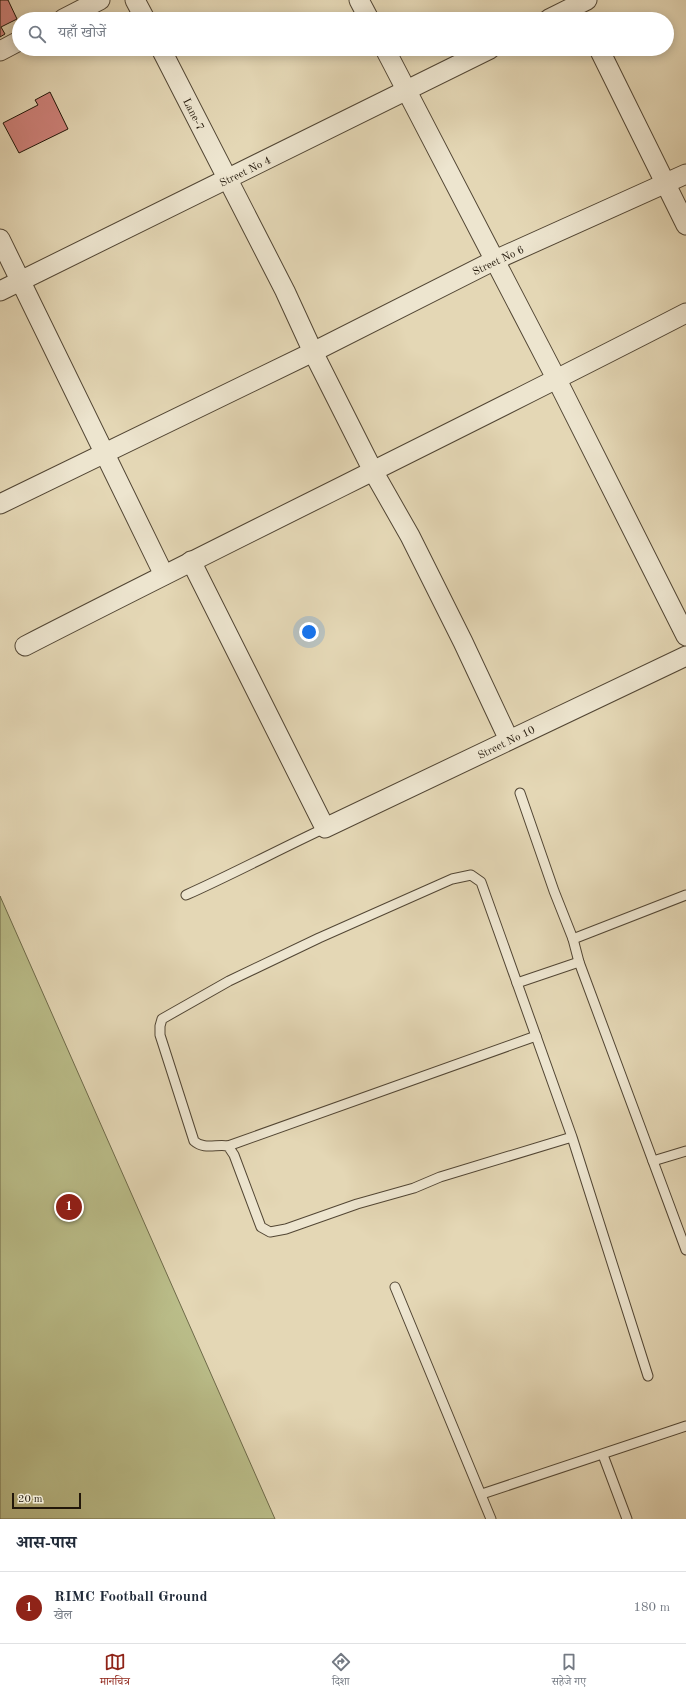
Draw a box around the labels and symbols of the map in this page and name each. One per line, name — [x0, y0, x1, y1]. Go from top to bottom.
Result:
street label: Lane-7 — [180, 97, 205, 132]
street label: Street No 4 — [218, 155, 273, 189]
street label: Street No 6 — [471, 245, 526, 278]
your location — [299, 622, 319, 642]
street label: Street No 10 — [476, 725, 537, 762]
pin: 1 — [56, 1192, 82, 1222]
scale bar — [12, 1491, 81, 1510]

